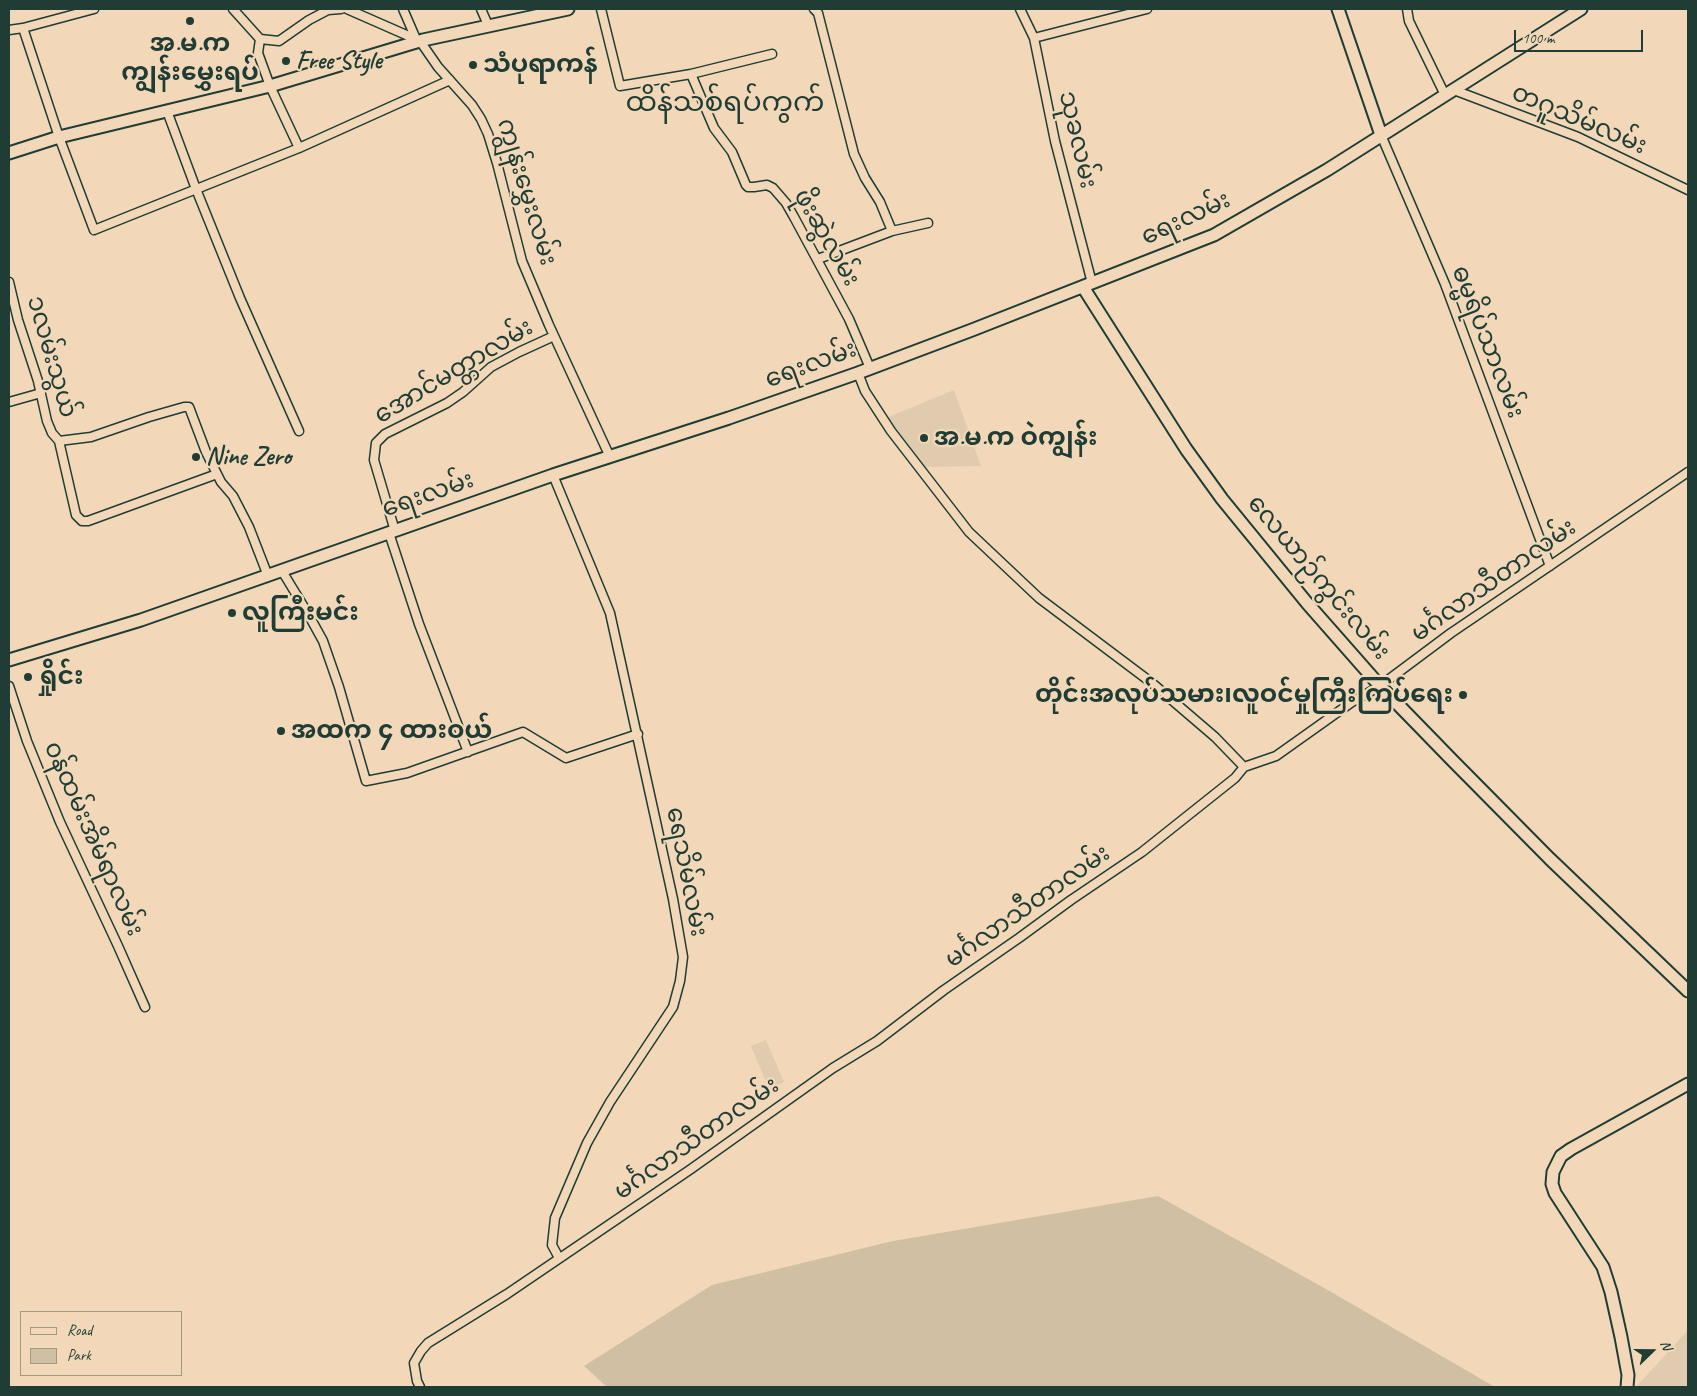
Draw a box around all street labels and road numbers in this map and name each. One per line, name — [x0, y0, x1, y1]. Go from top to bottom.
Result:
street label: တဂူသိမ်လမ်း — [1507, 78, 1651, 162]
street label: သုခလမ်း — [1051, 89, 1103, 191]
street label: ကျွန်းမွှေးလမ်း — [489, 115, 563, 269]
street label: ဖိုးဆွဲလမ်း — [786, 184, 866, 292]
street label: ရေးလမ်း — [1137, 185, 1235, 253]
street label: ဓမ္မရိပ်သာလမ်း — [1444, 261, 1530, 423]
street label: ၁လမ်းသွယ် — [19, 292, 83, 422]
street label: အောင်မတ္တာလမ်း — [369, 313, 539, 431]
street label: ရေးလမ်း — [761, 335, 861, 395]
street label: ရေးလမ်း — [378, 465, 478, 525]
street label: လေယာဉ်ကွင်းလမ်း — [1240, 489, 1396, 667]
street label: မင်္ဂလာသီတာလမ်း — [1406, 513, 1582, 649]
street label: ၀န်ထမ်းအိမ်ရာလမ်း — [37, 737, 149, 941]
street label: ရေသိမ်လမ်း — [659, 805, 713, 939]
street label: မင်္ဂလာသီတာလမ်း — [940, 839, 1116, 975]
street label: မင်္ဂလာသီတာလမ်း — [609, 1071, 785, 1207]

